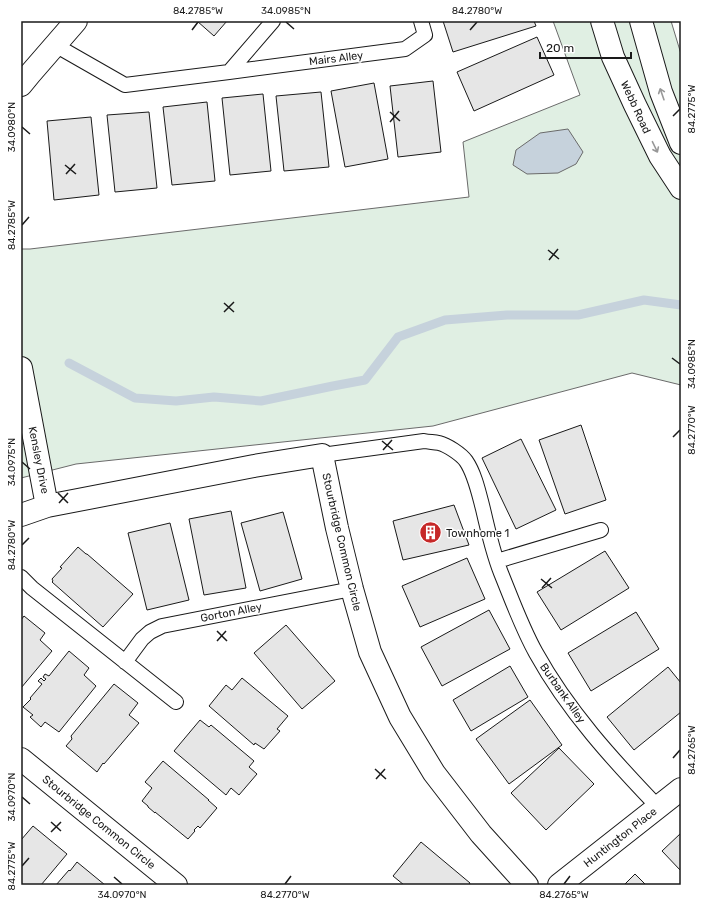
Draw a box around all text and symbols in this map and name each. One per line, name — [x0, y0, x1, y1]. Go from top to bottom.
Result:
text: 84.2785°W — [173, 5, 223, 17]
text: 34.0985°N — [261, 5, 311, 17]
text: 84.2780°W — [452, 5, 502, 17]
scale bar — [540, 34, 631, 60]
text: 20 m — [546, 41, 574, 55]
street label: Mairs Alley — [308, 49, 364, 68]
street label: Webb Road — [618, 79, 653, 136]
text: 84.2775°W — [686, 85, 698, 133]
one-way arrow — [658, 87, 665, 100]
text: 34.0980°N — [6, 102, 18, 152]
one-way arrow — [652, 141, 659, 153]
text: 84.2785°W — [6, 200, 18, 250]
text: 34.0985°N — [686, 339, 698, 389]
text: 84.2770°W — [686, 405, 698, 455]
street label: Kensley Drive — [26, 425, 51, 495]
text: 34.0975°N — [6, 438, 18, 486]
street label: Stourbridge Common Circle — [319, 472, 364, 612]
text: 84.2780°W — [6, 520, 18, 570]
building icon: Townhome 1 — [417, 520, 443, 546]
place label: Townhome 1 — [446, 527, 509, 540]
street label: Gorton Alley — [199, 600, 263, 625]
street label: Burbank Alley — [537, 661, 588, 726]
text: 84.2765°W — [686, 725, 698, 775]
text: 34.0970°N — [6, 772, 18, 822]
street label: Stourbridge Common Circle — [40, 773, 158, 872]
street label: Huntington Place — [581, 805, 659, 870]
text: 84.2775°W — [6, 842, 18, 890]
text: 34.0970°N — [97, 889, 147, 901]
text: 84.2770°W — [260, 889, 310, 901]
text: 84.2765°W — [539, 889, 589, 901]

